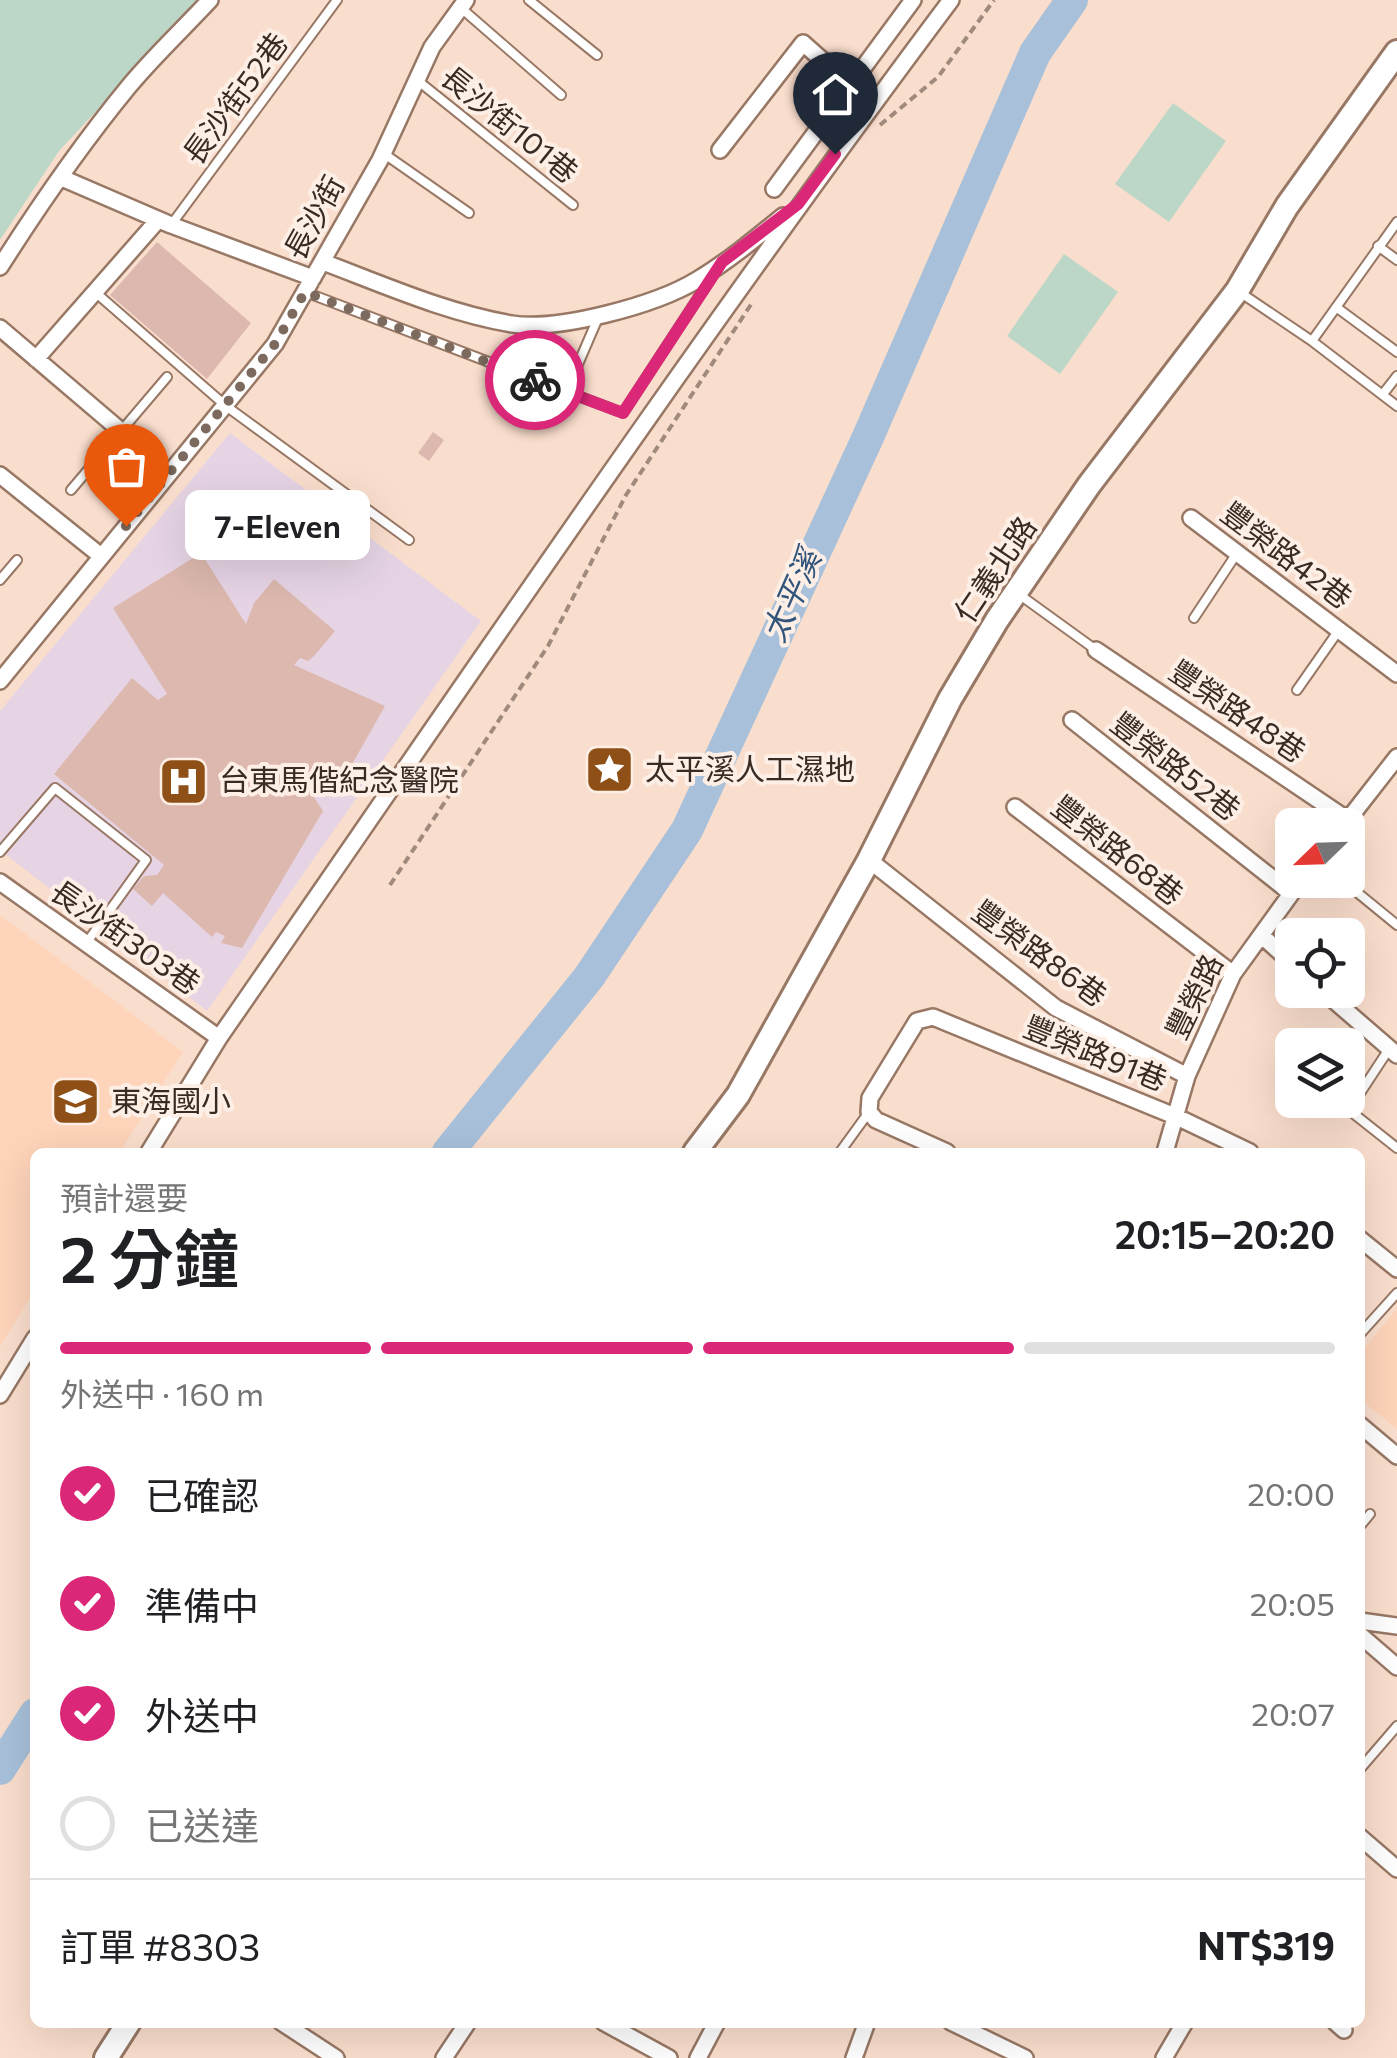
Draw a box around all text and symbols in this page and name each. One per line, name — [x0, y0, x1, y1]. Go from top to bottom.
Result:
street label: 長沙街52巷 — [174, 24, 294, 171]
pin — [793, 52, 878, 155]
street label: 長沙街101巷 — [435, 57, 586, 189]
icon: home — [808, 67, 863, 122]
street label: 長沙街 — [275, 168, 351, 265]
courier — [485, 330, 585, 430]
icon: bike — [508, 353, 563, 408]
pin — [84, 424, 169, 527]
icon: bag — [99, 439, 154, 494]
callout: 7-Eleven — [186, 491, 371, 561]
street label: 豐榮路42巷 — [1215, 493, 1360, 615]
text: 7-Eleven — [214, 505, 341, 545]
street label: 仁義北路 — [945, 509, 1043, 629]
water label: 太平溪 — [752, 540, 830, 647]
street label: 豐榮路48巷 — [1163, 651, 1313, 769]
street label: 豐榮路52巷 — [1105, 703, 1249, 827]
place icon: 太平溪人工濕地 — [584, 744, 636, 796]
place label: 太平溪人工濕地 — [645, 749, 855, 786]
hospital icon: 台東馬偕紀念醫院 — [158, 755, 210, 807]
place label: 台東馬偕紀念醫院 — [219, 760, 459, 797]
street label: 豐榮路68巷 — [1046, 786, 1192, 912]
north arrow — [1275, 808, 1365, 898]
map controls — [1275, 808, 1365, 1118]
street label: 長沙街303巷 — [45, 871, 208, 1001]
street label: 豐榮路86巷 — [966, 891, 1115, 1013]
button: locate — [1275, 918, 1365, 1008]
street label: 豐榮路 — [1156, 947, 1229, 1044]
street label: 豐榮路91巷 — [1019, 1006, 1173, 1097]
button: layers — [1275, 1028, 1365, 1118]
school or university icon: 東海國小 — [50, 1076, 102, 1128]
place label: 東海國小 — [111, 1081, 231, 1118]
text: 預計還要 — [60, 1177, 188, 1217]
text: 20:15–20:20 — [1115, 1210, 1335, 1257]
text: 2 分鐘 — [60, 1217, 239, 1296]
text: 外送中 · 160 m — [60, 1373, 264, 1413]
icon: check — [60, 1466, 115, 1521]
text: 已確認 — [145, 1471, 259, 1518]
text: 20:00 — [1247, 1473, 1335, 1513]
icon: check — [60, 1576, 115, 1631]
text: 準備中 — [145, 1581, 259, 1628]
text: 20:05 — [1250, 1583, 1335, 1623]
icon: check — [60, 1686, 115, 1741]
text: 外送中 — [145, 1691, 259, 1738]
text: 20:07 — [1251, 1693, 1335, 1733]
text: 已送達 — [145, 1801, 259, 1848]
text: NT$319 — [1197, 1921, 1335, 1968]
text: 訂單 #8303 — [60, 1922, 260, 1969]

